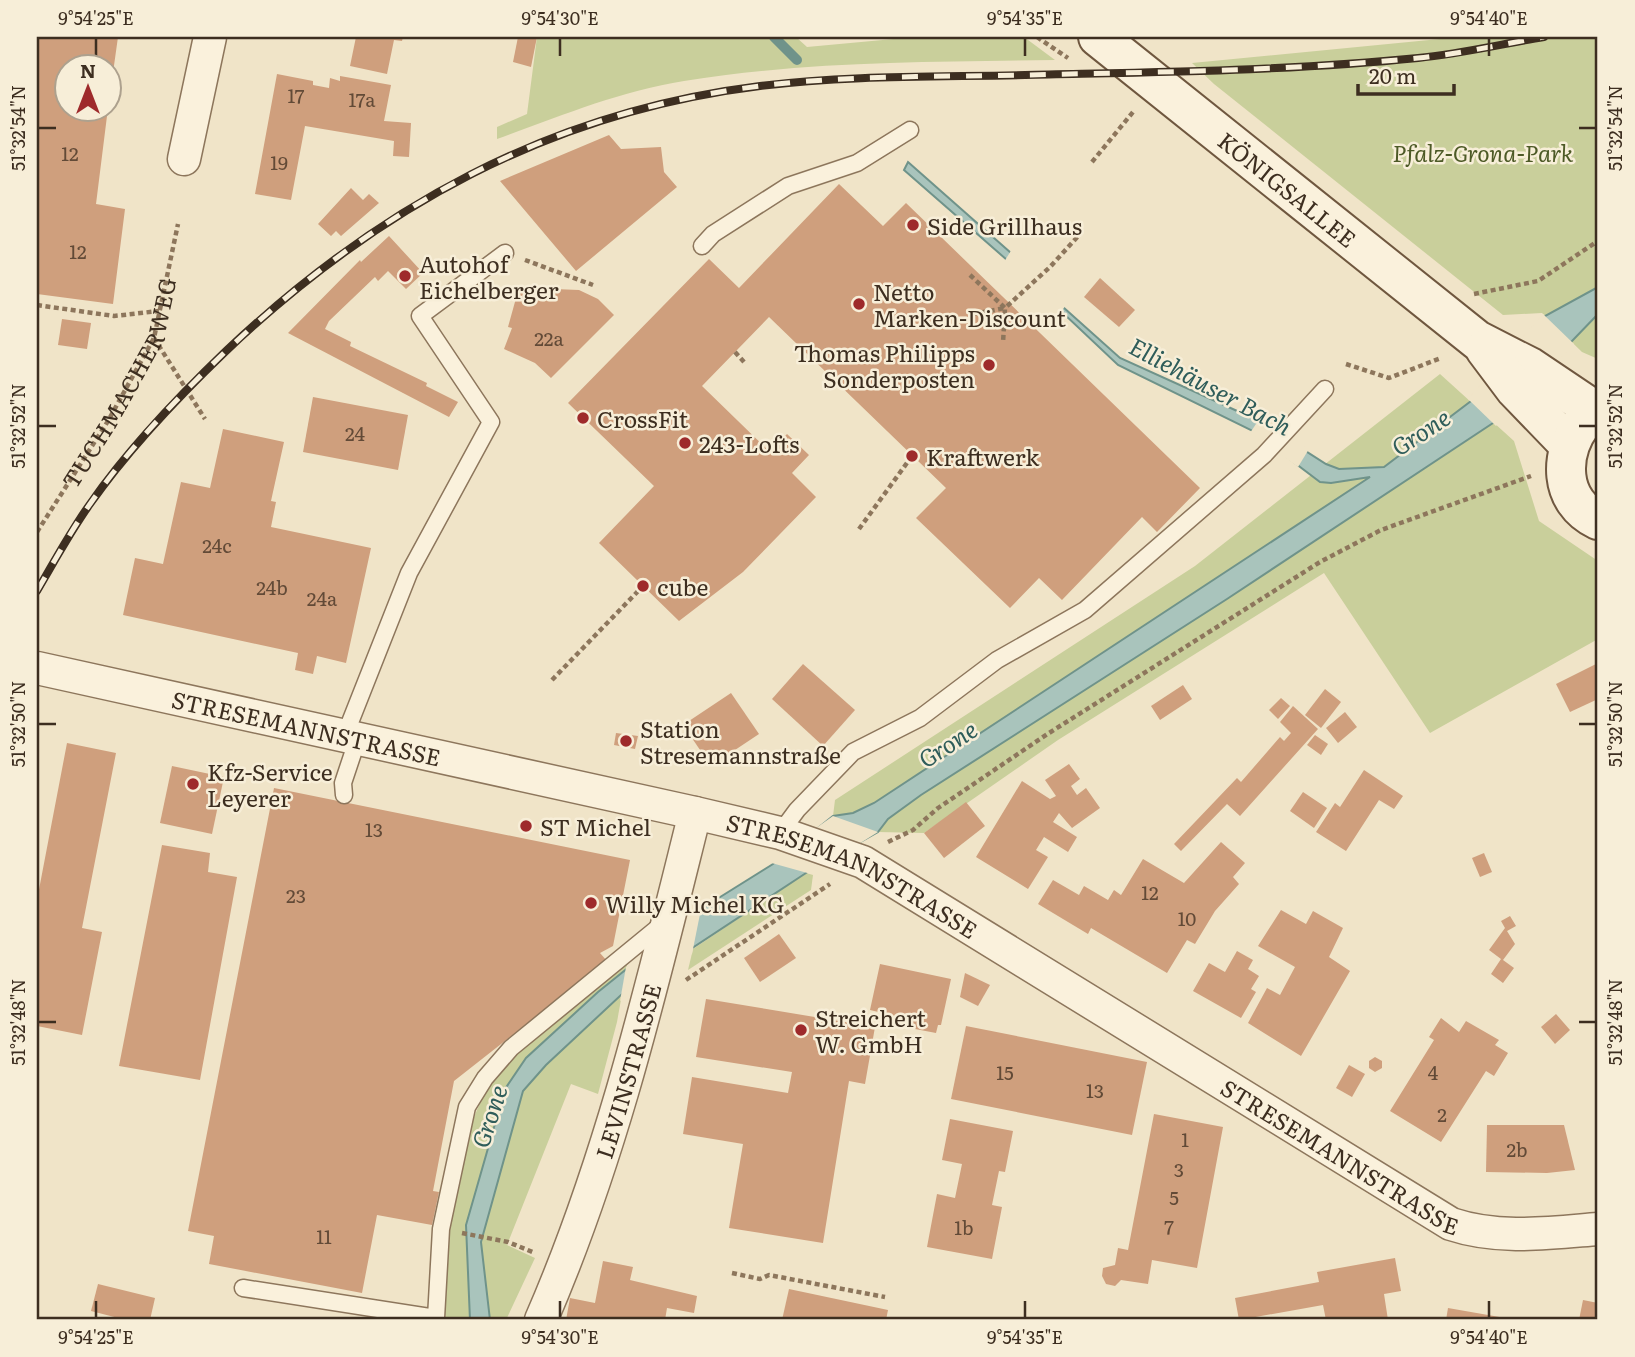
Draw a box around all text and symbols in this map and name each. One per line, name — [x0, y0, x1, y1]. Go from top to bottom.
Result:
text: 9°54'25"E — [58, 4, 134, 31]
text: 9°54'30"E — [521, 4, 599, 31]
text: 9°54'35"E — [987, 4, 1063, 31]
text: 9°54'40"E — [1450, 4, 1528, 31]
north arrow — [52, 52, 122, 122]
scale bar — [1358, 52, 1455, 96]
text: N — [80, 56, 96, 84]
text: 20 m — [1369, 59, 1416, 90]
house number: 17 — [288, 81, 305, 109]
text: 51°32'54"N — [4, 85, 31, 171]
house number: 17a — [348, 85, 376, 113]
text: 51°32'54"N — [1601, 85, 1628, 171]
street label: KÖNIGSALLEE — [1211, 123, 1364, 255]
park label: Pfalz-Grona-Park — [1393, 135, 1574, 169]
house number: 12 — [61, 139, 79, 167]
house number: 19 — [270, 148, 288, 176]
place label: Side Grillhaus — [927, 208, 1082, 242]
marker: Side Grillhaus — [905, 217, 921, 233]
house number: 12 — [69, 237, 87, 265]
place label: Autohof Eichelberger — [419, 246, 559, 306]
marker: Autohof Eichelberger — [397, 268, 413, 284]
street label: TUCHMACHERWEG — [53, 274, 183, 494]
place label: Netto Marken-Discount — [873, 274, 1067, 334]
marker: Netto Marken-Discount — [851, 296, 867, 312]
house number: 22a — [534, 324, 565, 352]
water label: Elliehäuser Bach — [1124, 328, 1298, 442]
place label: Thomas Philipps Sonderposten — [794, 335, 975, 395]
marker: Thomas Philipps Sonderposten — [981, 357, 997, 373]
text: 51°32'52"N — [4, 383, 31, 469]
text: 51°32'52"N — [1601, 383, 1628, 469]
water label: Grone — [1384, 399, 1456, 463]
place label: CrossFit — [597, 401, 689, 435]
marker: CrossFit — [575, 410, 591, 426]
house number: 24 — [345, 419, 366, 447]
place label: 243-Lofts — [699, 426, 799, 460]
marker: 243-Lofts — [677, 435, 693, 451]
place label: Kraftwerk — [926, 439, 1040, 473]
marker: Kraftwerk — [904, 448, 920, 464]
house number: 24c — [202, 531, 232, 559]
place label: cube — [657, 569, 709, 603]
house number: 24b — [256, 573, 288, 601]
marker: cube — [635, 578, 651, 594]
house number: 24a — [307, 584, 338, 612]
text: 51°32'50"N — [4, 681, 31, 767]
street label: STRESEMANNSTRASSE — [169, 681, 444, 774]
text: 51°32'50"N — [1601, 681, 1628, 767]
place label: Station Stresemannstraße — [640, 711, 841, 771]
water label: Grone — [911, 711, 983, 775]
marker: Station Stresemannstraße — [618, 733, 634, 749]
place label: Kfz-Service Leyerer — [207, 754, 333, 814]
marker: Kfz-Service Leyerer — [185, 776, 201, 792]
street label: STRESEMANNSTRASSE — [723, 804, 985, 946]
place label: ST Michel — [540, 809, 651, 843]
house number: 13 — [365, 815, 383, 843]
marker: ST Michel — [518, 818, 534, 834]
house number: 12 — [1141, 878, 1159, 906]
house number: 23 — [286, 881, 306, 909]
place label: Willy Michel KG — [605, 886, 784, 920]
marker: Willy Michel KG — [583, 895, 599, 911]
house number: 10 — [1178, 904, 1196, 932]
text: 51°32'48"N — [4, 979, 31, 1065]
street label: LEVINSTRASSE — [586, 979, 668, 1163]
text: 51°32'48"N — [1601, 979, 1628, 1065]
place label: Streichert W. GmbH — [815, 1000, 927, 1060]
marker: Streichert W. GmbH — [793, 1022, 809, 1038]
house number: 15 — [996, 1058, 1014, 1086]
house number: 4 — [1428, 1058, 1439, 1086]
street label: STRESEMANNSTRASSE — [1215, 1070, 1464, 1243]
house number: 13 — [1086, 1076, 1104, 1104]
water label: Grone — [461, 1080, 515, 1152]
house number: 2 — [1437, 1100, 1447, 1128]
house number: 1 — [1181, 1125, 1189, 1153]
house number: 2b — [1506, 1135, 1528, 1163]
house number: 3 — [1174, 1155, 1184, 1183]
house number: 5 — [1169, 1183, 1179, 1211]
house number: 7 — [1164, 1212, 1174, 1240]
house number: 1b — [954, 1213, 974, 1241]
house number: 11 — [316, 1222, 332, 1250]
text: 9°54'25"E — [58, 1323, 134, 1350]
text: 9°54'30"E — [521, 1323, 599, 1350]
text: 9°54'35"E — [987, 1323, 1063, 1350]
text: 9°54'40"E — [1450, 1323, 1528, 1350]

